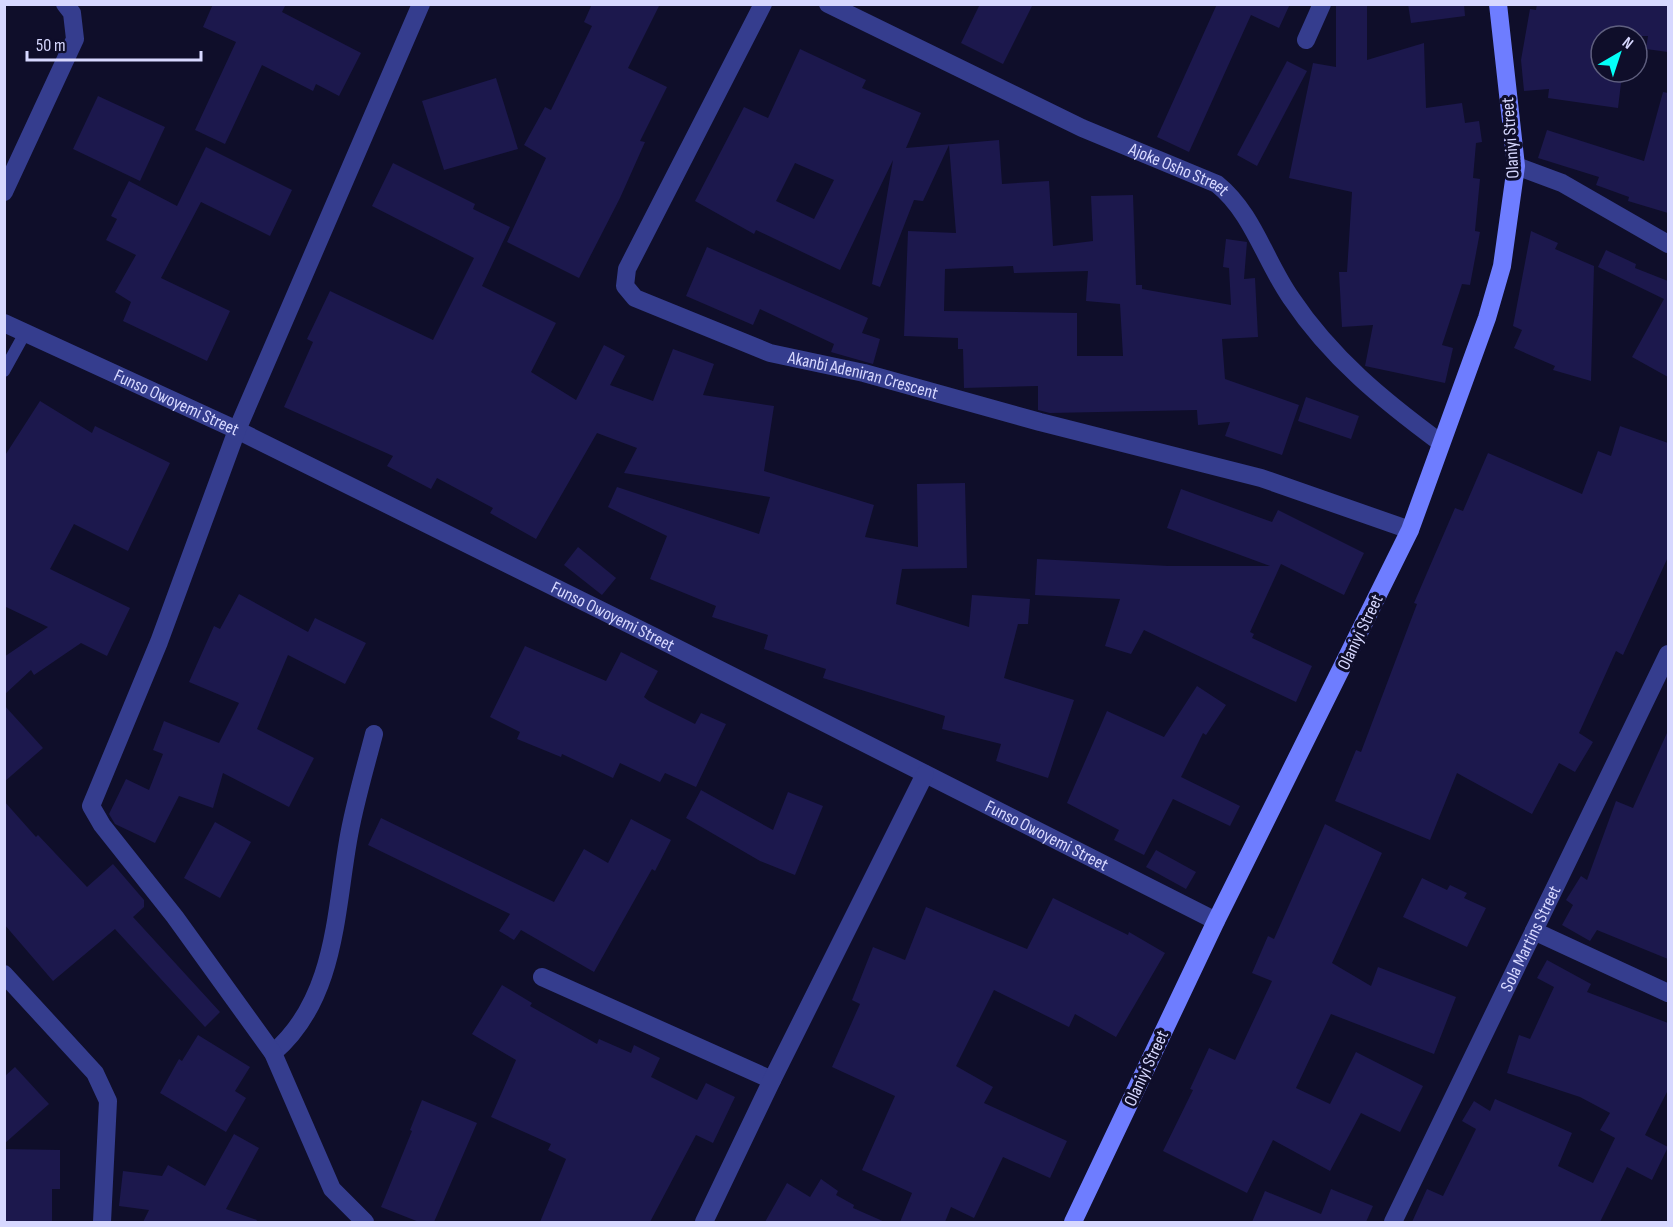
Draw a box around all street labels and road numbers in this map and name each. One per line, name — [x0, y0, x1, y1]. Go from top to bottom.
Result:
street label: Olaniyi Street — [1497, 96, 1524, 179]
street label: Ajoke Osho Street — [1125, 138, 1234, 201]
street label: Akanbi Adeniran Crescent — [785, 347, 941, 404]
street label: Funso Owoyemi Street — [111, 365, 243, 441]
street label: Funso Owoyemi Street — [548, 577, 678, 656]
street label: Olaniyi Street — [1333, 591, 1388, 673]
street label: Funso Owoyemi Street — [982, 796, 1112, 876]
street label: Sola Martins Street — [1496, 882, 1566, 995]
street label: Olaniyi Street — [1120, 1026, 1173, 1110]

